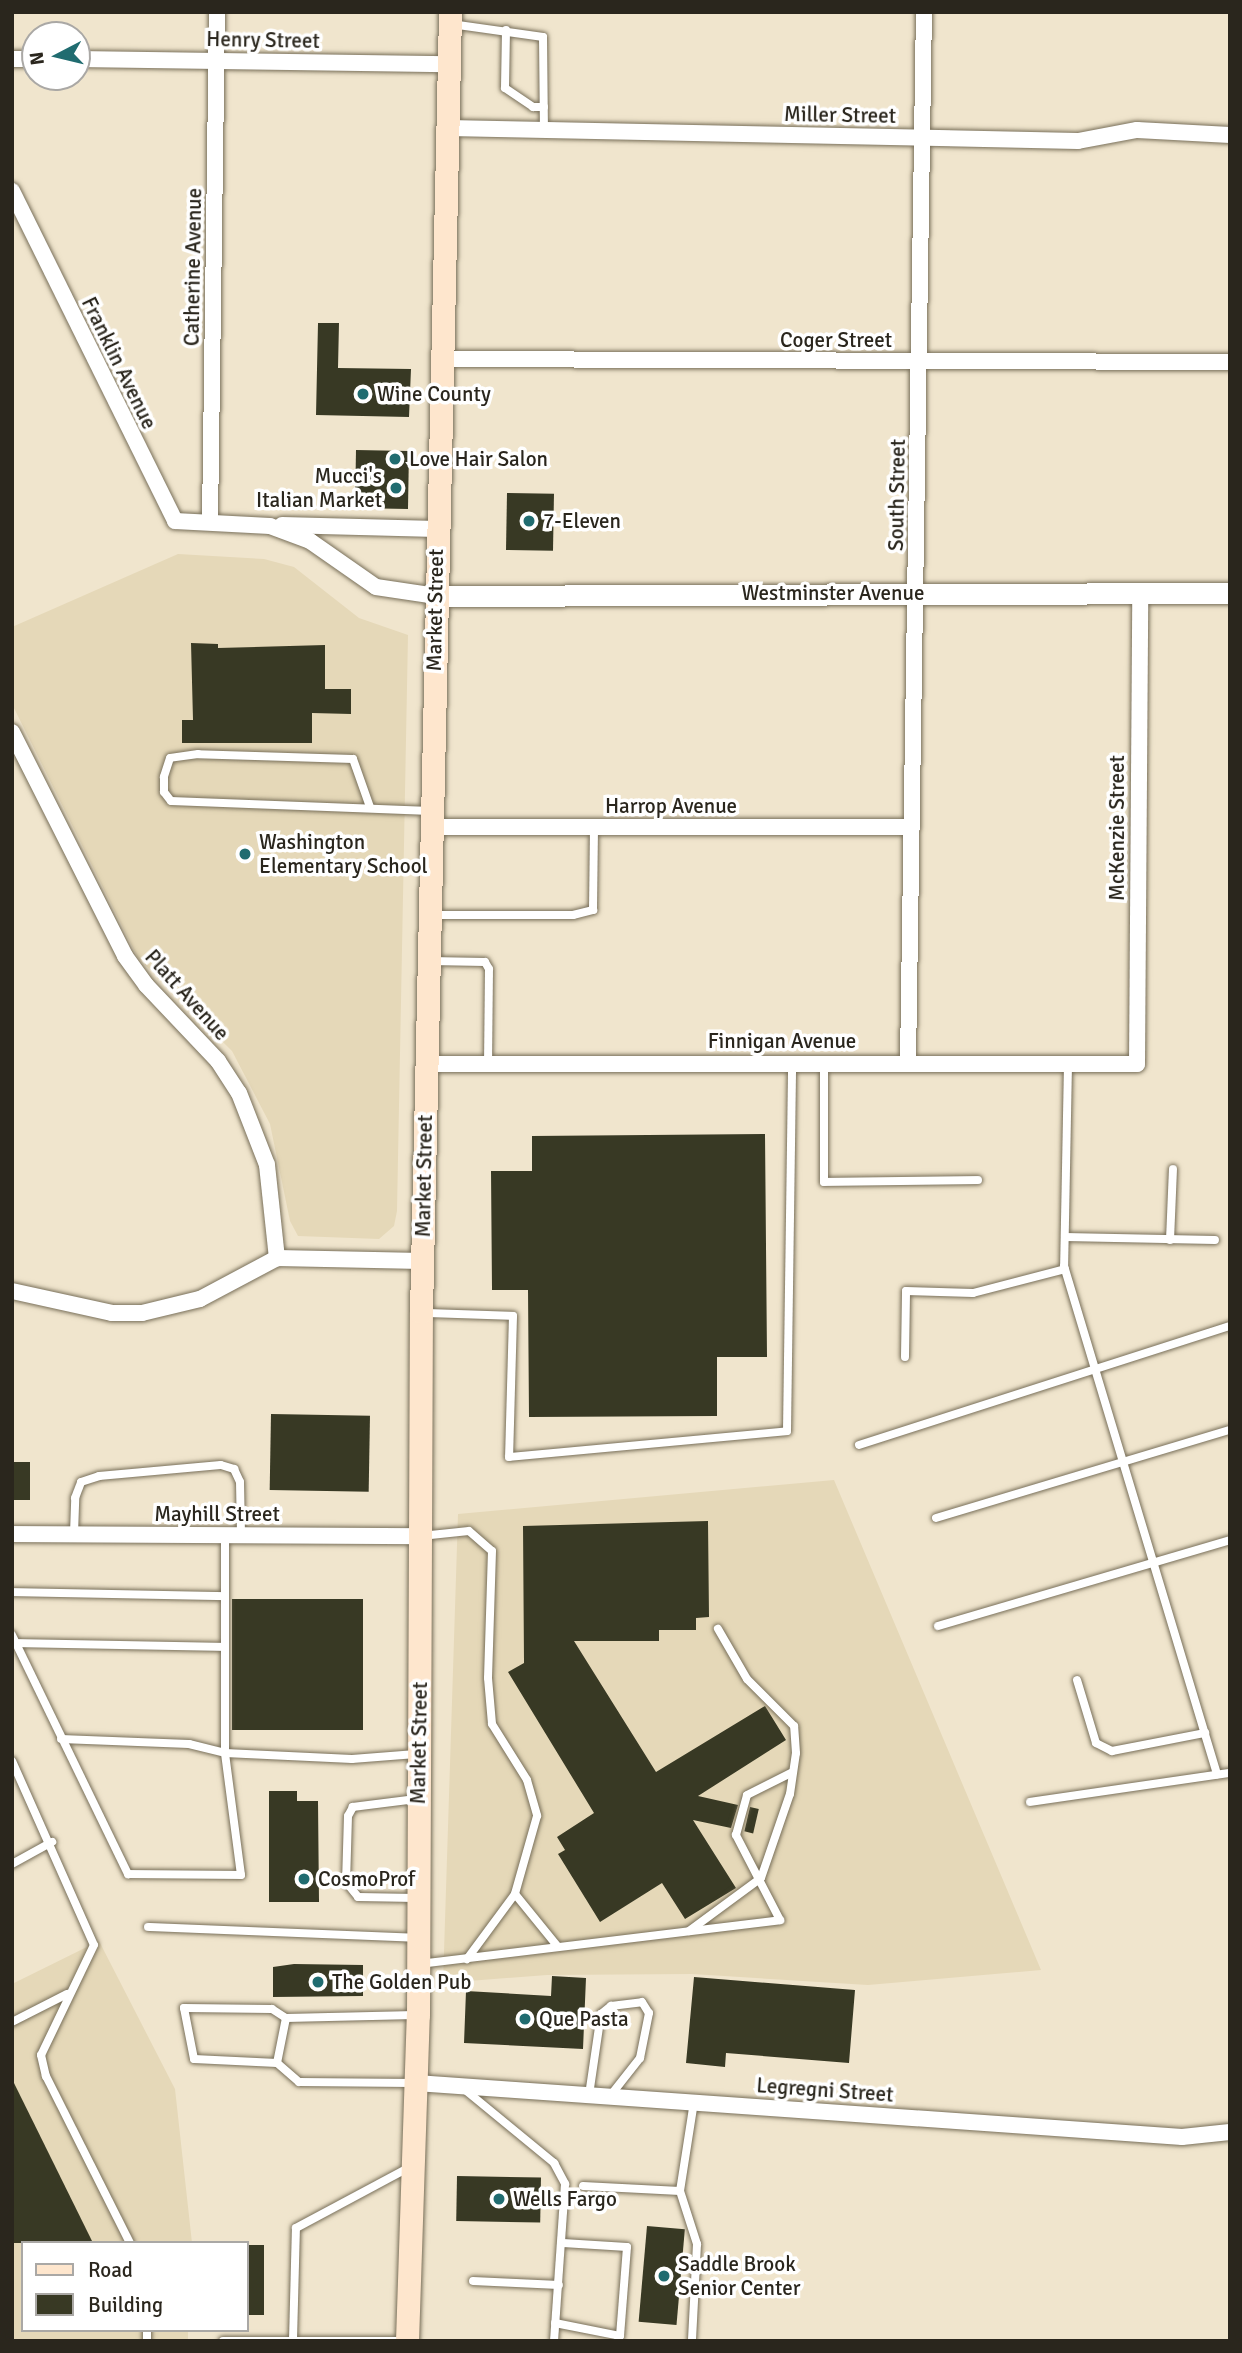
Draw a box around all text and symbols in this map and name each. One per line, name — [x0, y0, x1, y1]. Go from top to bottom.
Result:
north arrow — [21, 21, 91, 91]
street label: Henry Street — [206, 26, 320, 54]
text: N — [24, 50, 50, 66]
street label: Miller Street — [784, 101, 896, 129]
street label: Catherine Avenue — [179, 188, 207, 346]
street label: Franklin Avenue — [76, 293, 162, 433]
street label: Coger Street — [780, 327, 892, 353]
place label: Wine County — [377, 381, 491, 407]
marker: Wine County — [355, 386, 371, 402]
street label: South Street — [883, 439, 911, 551]
place label: Love Hair Salon — [409, 446, 548, 472]
marker: Love Hair Salon — [387, 451, 403, 467]
place label: Mucci's Italian Market — [256, 463, 382, 513]
marker: Mucci's Italian Market — [388, 480, 404, 496]
place label: 7-Eleven — [543, 508, 621, 534]
marker: 7-Eleven — [521, 513, 537, 529]
street label: Market Street — [421, 548, 449, 672]
street label: Westminster Avenue — [742, 580, 924, 606]
street label: McKenzie Street — [1104, 755, 1130, 901]
street label: Harrop Avenue — [605, 793, 737, 819]
place label: Washington Elementary School — [259, 829, 428, 879]
marker: Washington Elementary School — [237, 846, 253, 862]
street label: Platt Avenue — [140, 944, 234, 1046]
street label: Finnigan Avenue — [708, 1028, 856, 1054]
street label: Market Street — [410, 1114, 438, 1238]
street label: Mayhill Street — [154, 1501, 280, 1527]
street label: Market Street — [405, 1681, 433, 1805]
place label: CosmoProf — [318, 1866, 415, 1892]
marker: CosmoProf — [296, 1871, 312, 1887]
place label: The Golden Pub — [332, 1969, 471, 1995]
marker: The Golden Pub — [310, 1974, 326, 1990]
place label: Que Pasta — [539, 2006, 629, 2032]
marker: Que Pasta — [517, 2011, 533, 2027]
street label: Legregni Street — [756, 2073, 894, 2107]
place label: Wells Fargo — [513, 2186, 617, 2212]
marker: Wells Fargo — [491, 2191, 507, 2207]
legend — [21, 2241, 248, 2332]
place label: Saddle Brook Senior Center — [678, 2251, 800, 2301]
text: Road — [88, 2257, 133, 2283]
marker: Saddle Brook Senior Center — [656, 2268, 672, 2284]
text: Building — [88, 2292, 163, 2318]

